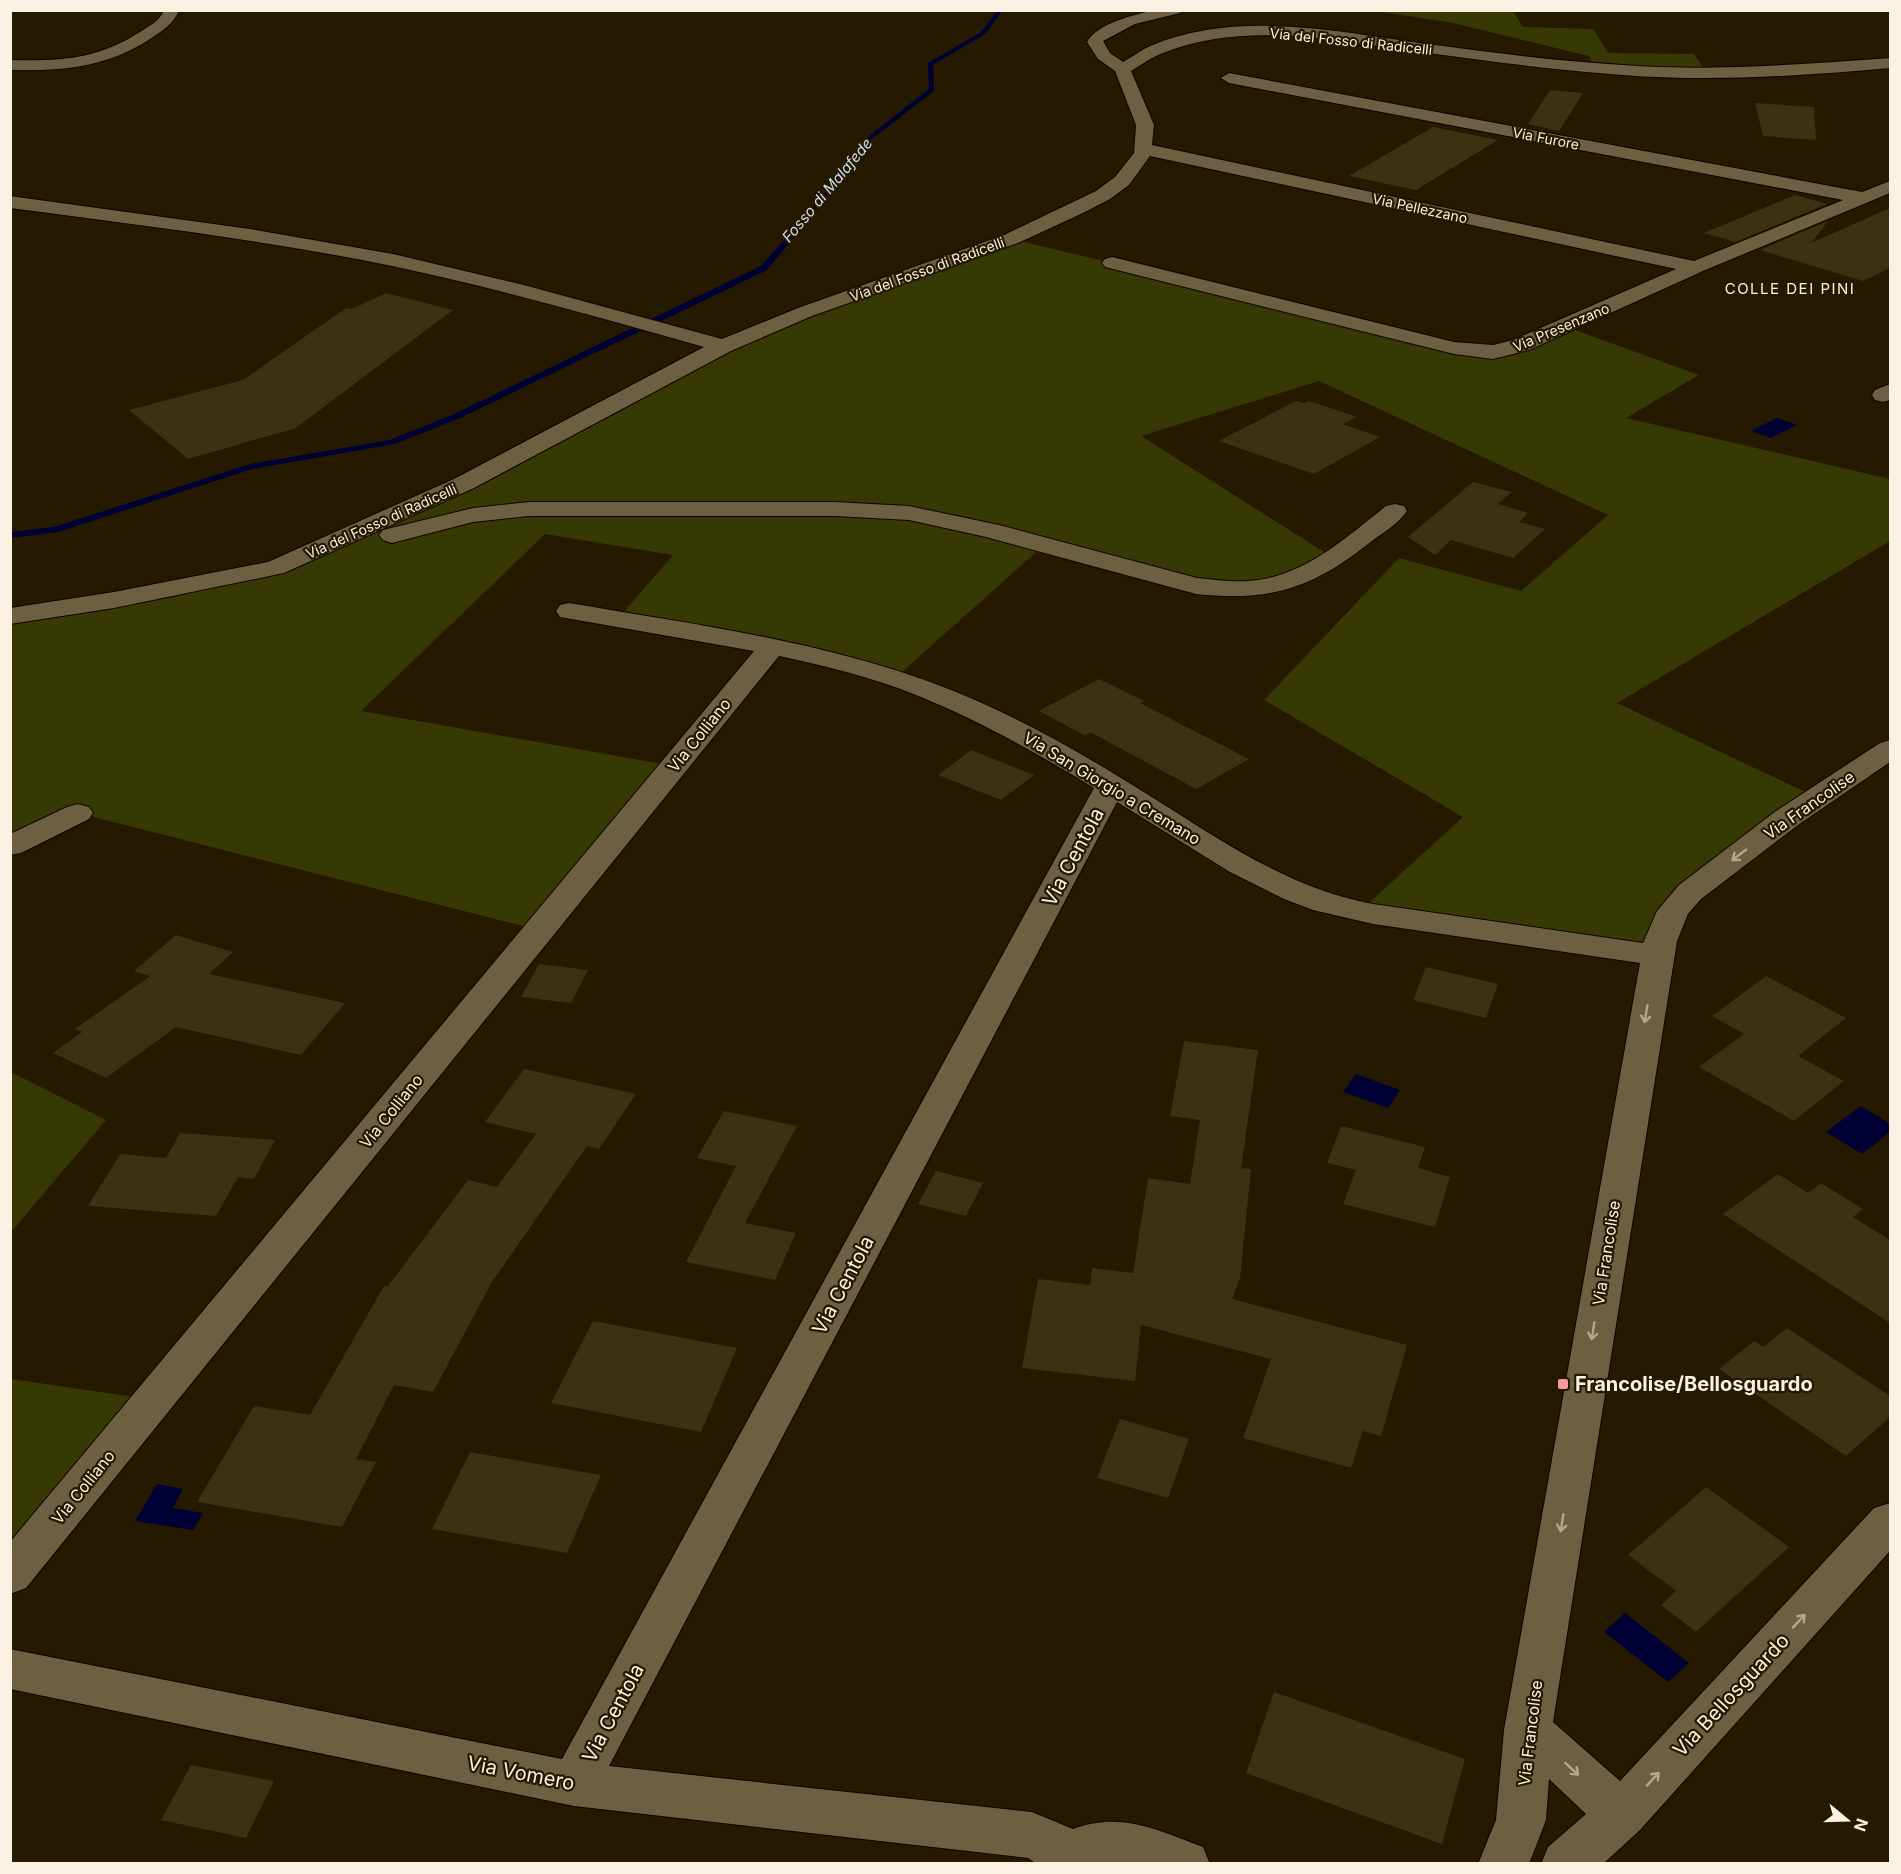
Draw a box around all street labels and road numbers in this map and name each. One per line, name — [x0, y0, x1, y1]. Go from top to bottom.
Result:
street label: Via del Fosso di Radicelli — [1269, 24, 1433, 58]
street label: Via Furore — [1511, 123, 1581, 153]
street label: Via Pellezzano — [1371, 190, 1469, 226]
street label: Via del Fosso di Radicelli — [847, 233, 1007, 305]
street label: Via Presenzano — [1510, 299, 1612, 355]
street label: Via del Fosso di Radicelli — [303, 480, 459, 562]
street label: Via Colliano — [663, 694, 735, 776]
street label: Via San Giorgio a Cremano — [1020, 727, 1204, 849]
street label: Via Francolise — [1760, 766, 1858, 844]
street label: Via Centola — [1037, 804, 1109, 910]
street label: Via Colliano — [355, 1070, 427, 1152]
street label: Via Francolise — [1588, 1199, 1624, 1307]
street label: Via Centola — [807, 1232, 879, 1338]
street label: Via Colliano — [47, 1446, 119, 1528]
street label: Via Bellosguardo — [1668, 1629, 1794, 1761]
street label: Via Centola — [577, 1660, 649, 1766]
street label: Via Francolise — [1514, 1679, 1546, 1787]
street label: Via Vomero — [465, 1751, 577, 1795]

